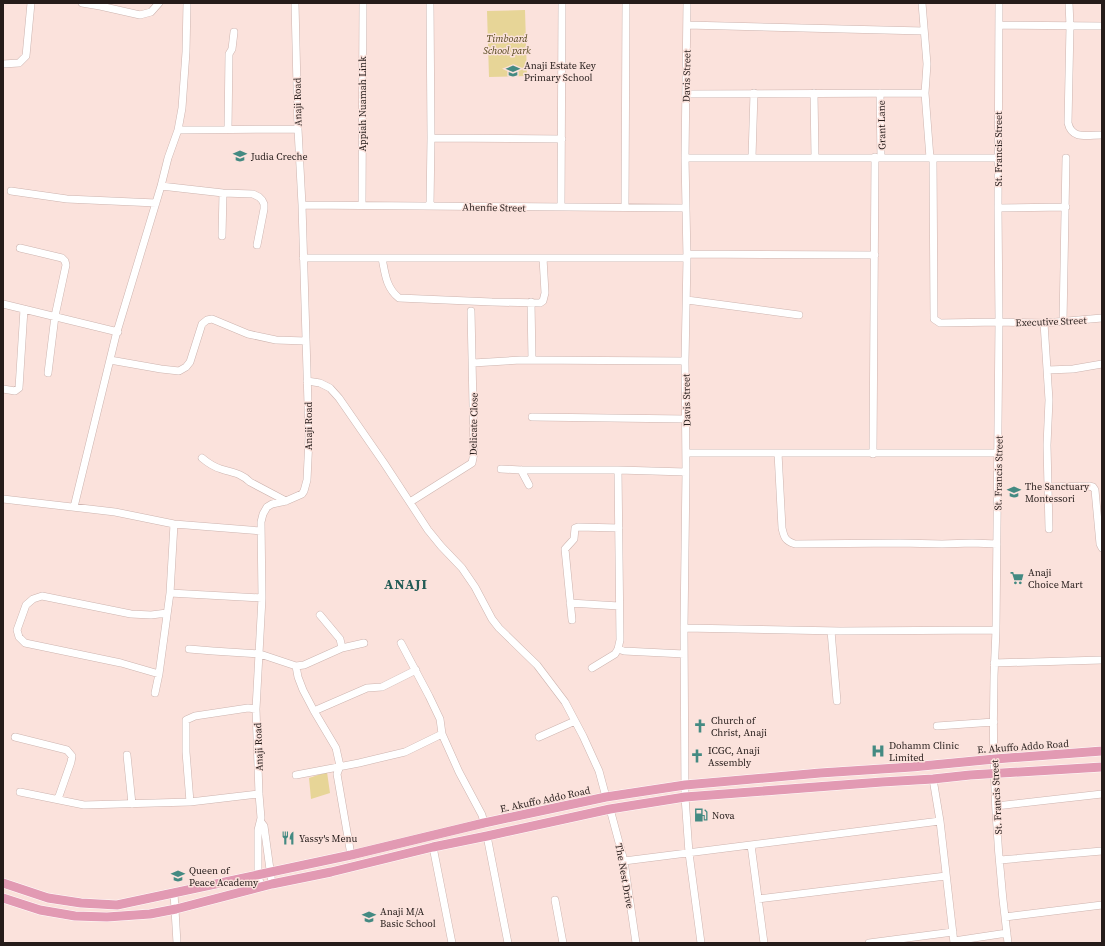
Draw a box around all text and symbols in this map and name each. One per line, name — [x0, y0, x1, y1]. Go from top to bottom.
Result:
park label: Timboard School park — [483, 32, 531, 57]
street label: Davis Street — [680, 49, 693, 102]
street label: Appiah Nuamah Link — [356, 56, 369, 152]
place label: Anaji Estate Key Primary School — [524, 59, 597, 84]
school or university icon: Anaji Estate Key Primary School — [505, 63, 521, 79]
street label: Anaji Road — [291, 77, 304, 126]
street label: Grant Lane — [875, 100, 888, 150]
street label: St. Francis Street — [992, 111, 1005, 186]
school or university icon: Judia Creche — [232, 148, 248, 164]
place label: Judia Creche — [250, 150, 308, 163]
street label: Ahenfie Street — [462, 200, 526, 215]
street label: Executive Street — [1015, 314, 1088, 329]
street label: Davis Street — [680, 373, 693, 426]
street label: Delicate Close — [466, 392, 481, 456]
street label: Anaji Road — [302, 401, 315, 450]
street label: St. Francis Street — [991, 435, 1006, 511]
place label: The Sanctuary Montessori — [1025, 480, 1090, 505]
school or university icon: The Sanctuary Montessori — [1006, 484, 1022, 500]
place label: Anaji Choice Mart — [1028, 566, 1083, 591]
supermarket icon: Anaji Choice Mart — [1009, 570, 1025, 586]
district label: ANAJI — [384, 574, 428, 594]
place label: Church of Christ, Anaji — [711, 714, 767, 739]
church icon: Church of Christ, Anaji — [692, 718, 708, 734]
street label: Anaji Road — [251, 722, 266, 771]
street label: E. Akuffo Addo Road — [977, 737, 1070, 756]
place label: Dohamm Clinic Limited — [889, 739, 959, 764]
hospital icon: Dohamm Clinic Limited — [870, 743, 886, 759]
place label: ICGC, Anaji Assembly — [708, 744, 760, 769]
church icon: ICGC, Anaji Assembly — [689, 748, 705, 764]
street label: St. Francis Street — [988, 759, 1005, 835]
street label: E. Akuffo Addo Road — [499, 784, 592, 815]
fuel station icon: Nova — [693, 807, 709, 823]
place label: Nova — [712, 809, 736, 822]
restaurant icon: Yassy's Menu — [280, 830, 296, 846]
place label: Yassy's Menu — [299, 832, 358, 845]
street label: The Nest Drive — [612, 843, 637, 910]
place label: Queen of Peace Academy — [189, 864, 259, 889]
school or university icon: Queen of Peace Academy — [170, 868, 186, 884]
place label: Anaji M/A Basic School — [380, 905, 436, 930]
school or university icon: Anaji M/A Basic School — [361, 909, 377, 925]

